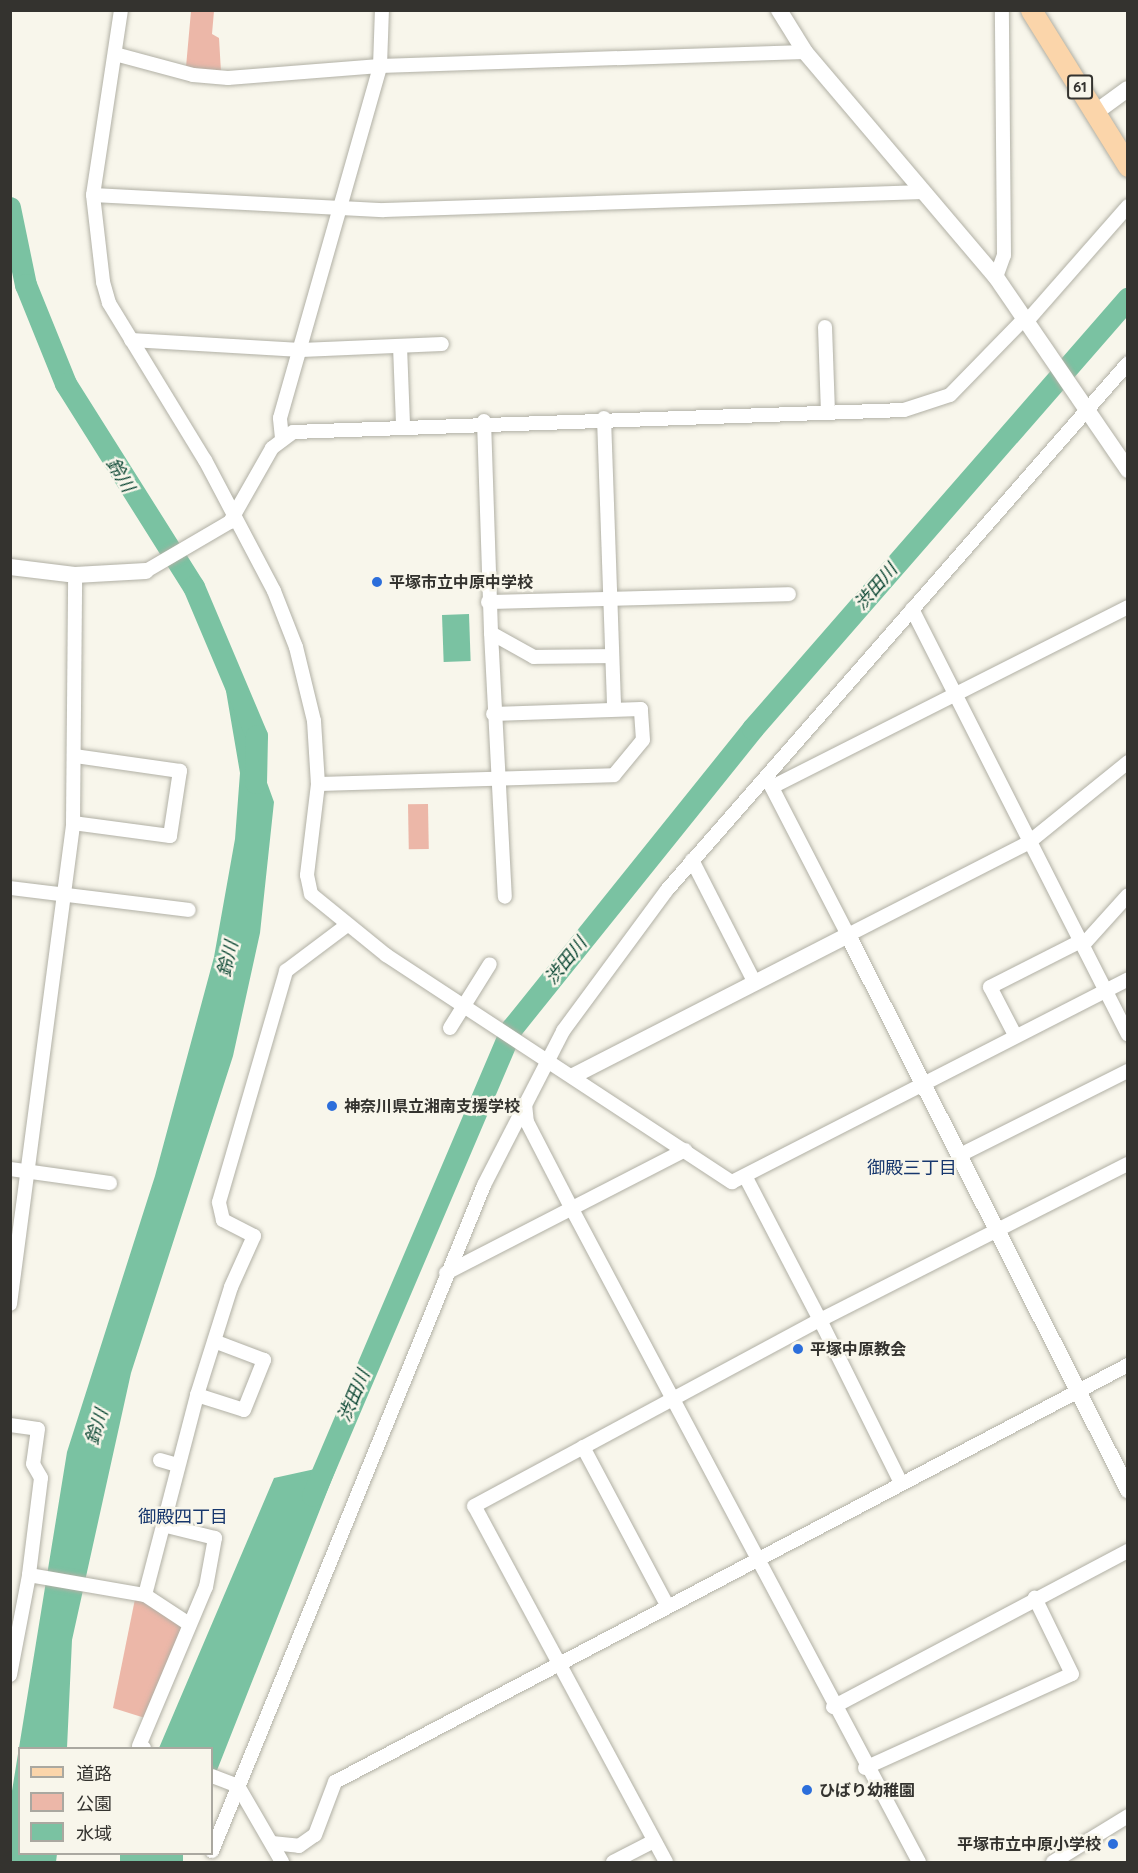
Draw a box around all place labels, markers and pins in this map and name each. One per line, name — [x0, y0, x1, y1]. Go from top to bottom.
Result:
place label: 平塚市立中原中学校 — [389, 572, 533, 592]
marker: 平塚市立中原中学校 — [370, 575, 384, 589]
place label: 神奈川県立湘南支援学校 — [344, 1096, 520, 1116]
marker: 神奈川県立湘南支援学校 — [325, 1099, 339, 1113]
place label: 平塚中原教会 — [810, 1339, 906, 1359]
marker: 平塚中原教会 — [791, 1342, 805, 1356]
place label: ひばり幼稚園 — [819, 1780, 915, 1800]
marker: ひばり幼稚園 — [800, 1783, 814, 1797]
place label: 平塚市立中原小学校 — [957, 1834, 1101, 1854]
marker: 平塚市立中原小学校 — [1106, 1837, 1120, 1851]

